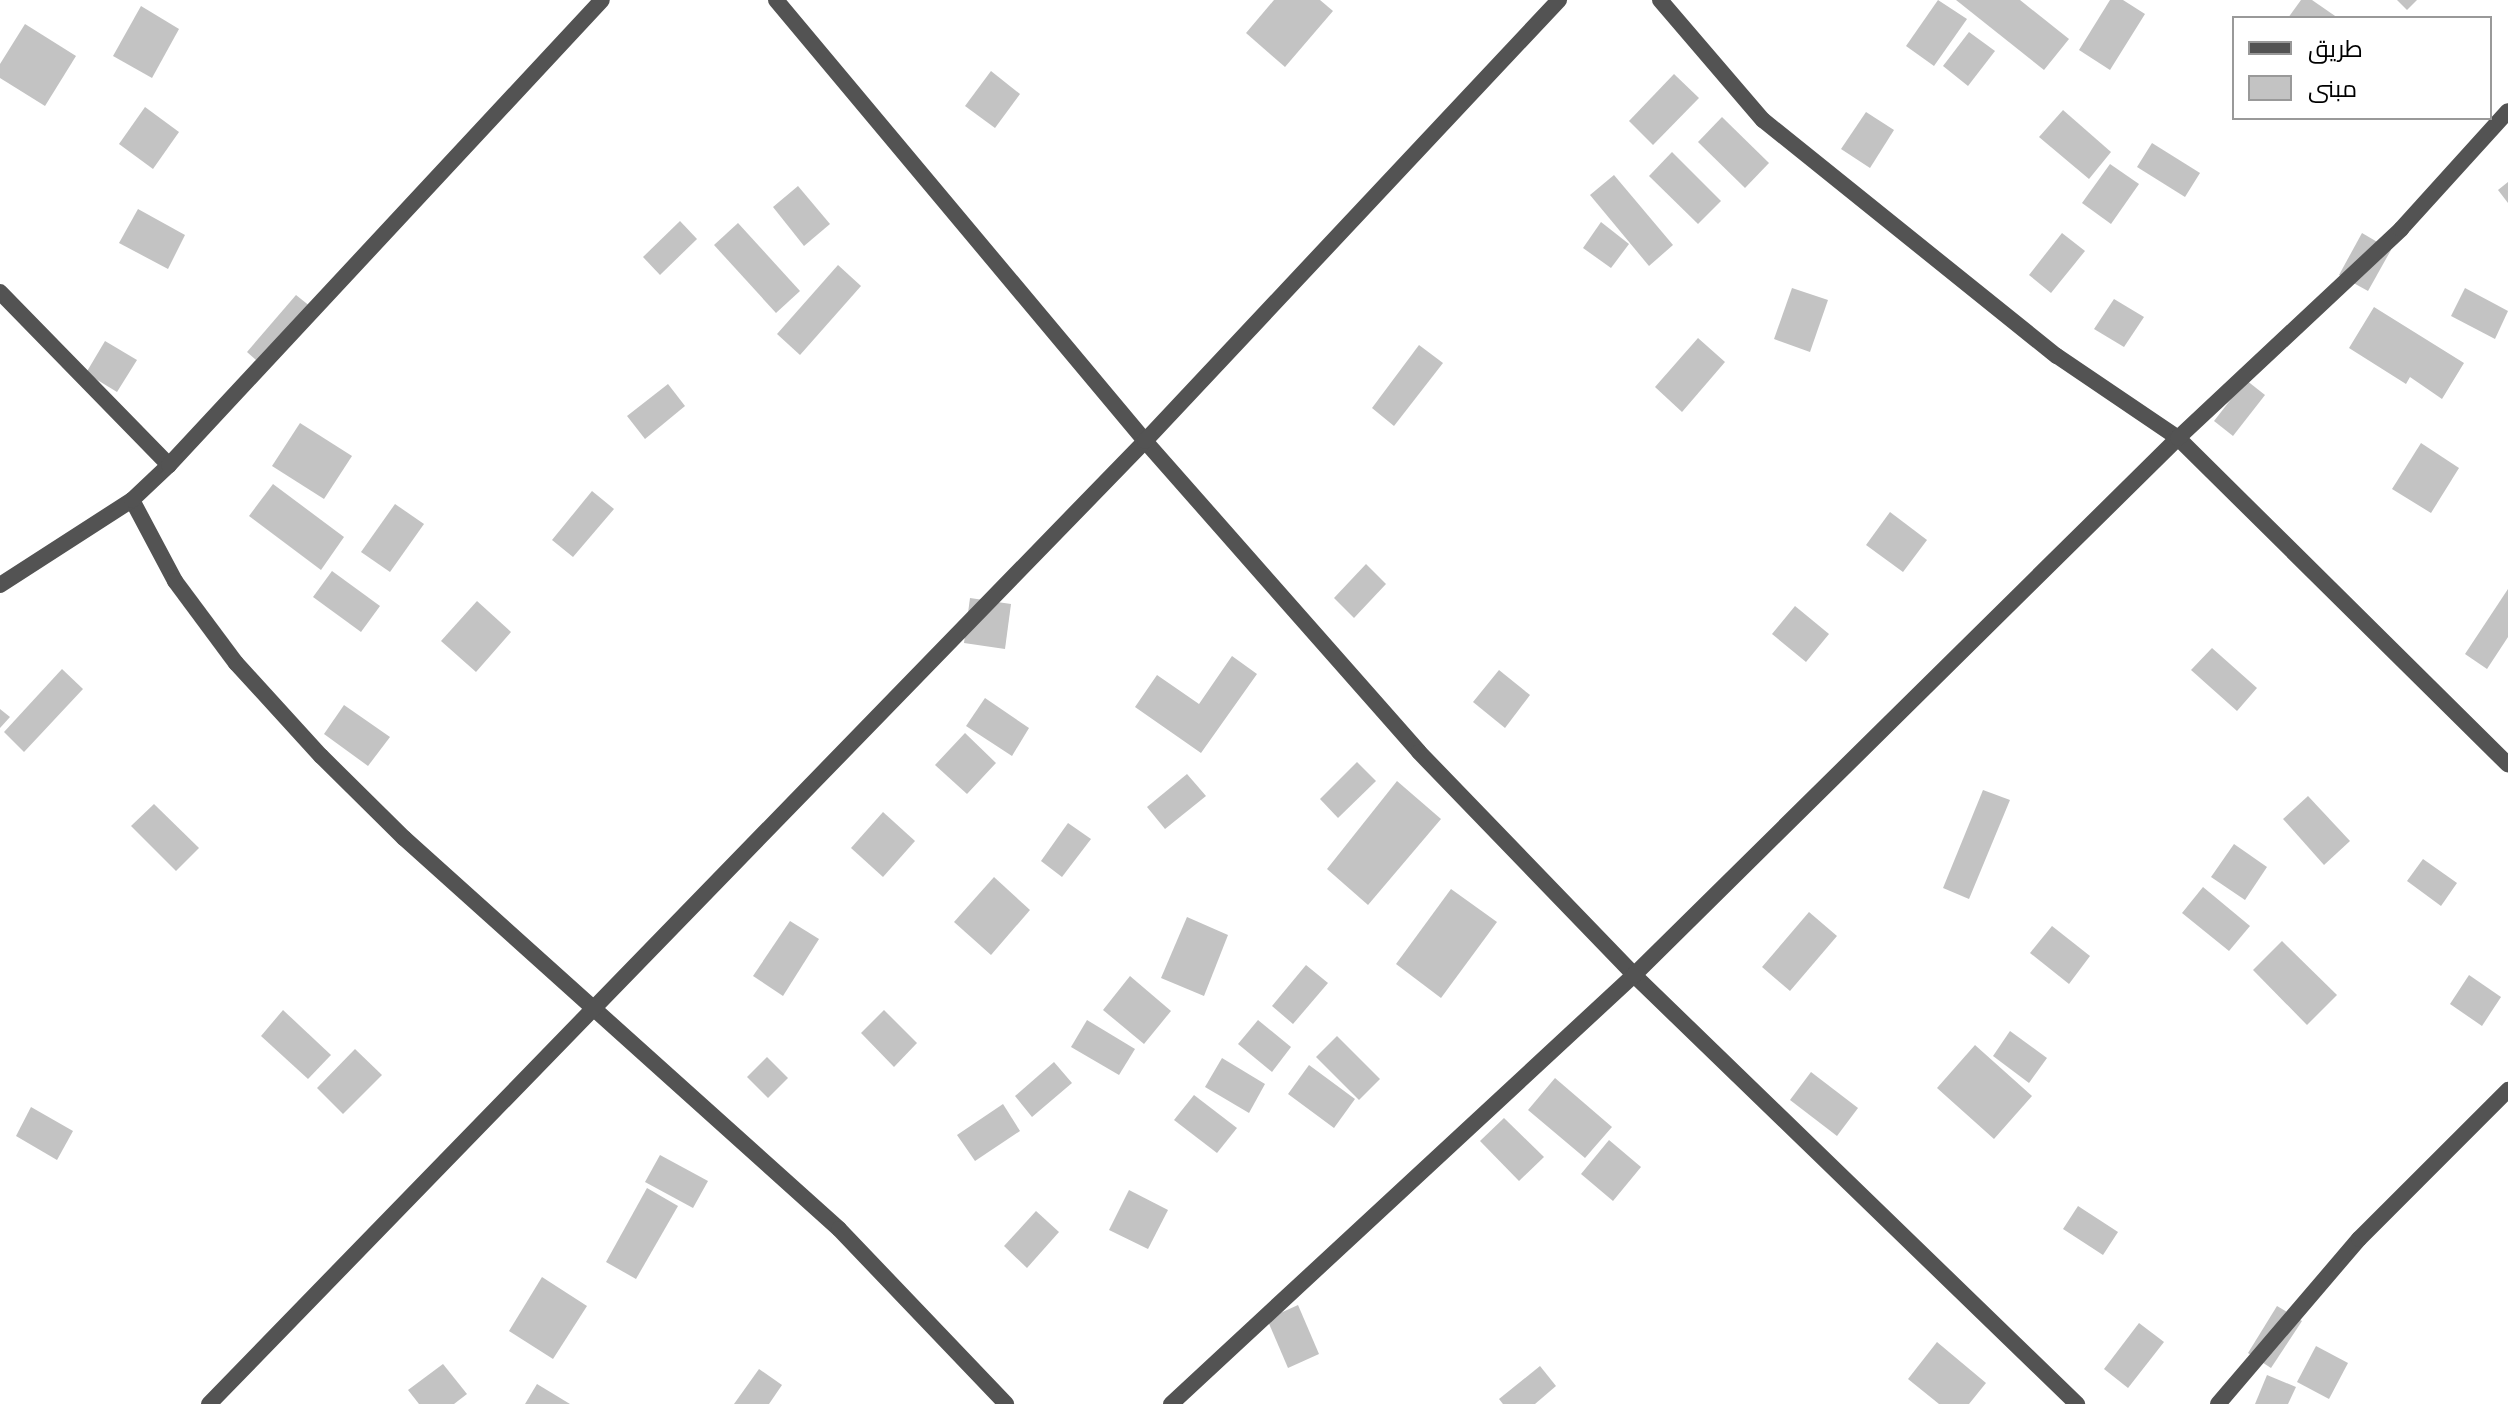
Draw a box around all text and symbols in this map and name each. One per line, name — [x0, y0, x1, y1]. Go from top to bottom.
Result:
legend — [2232, 16, 2492, 120]
text: طريق — [2308, 32, 2363, 65]
text: مبنى — [2308, 72, 2357, 105]

